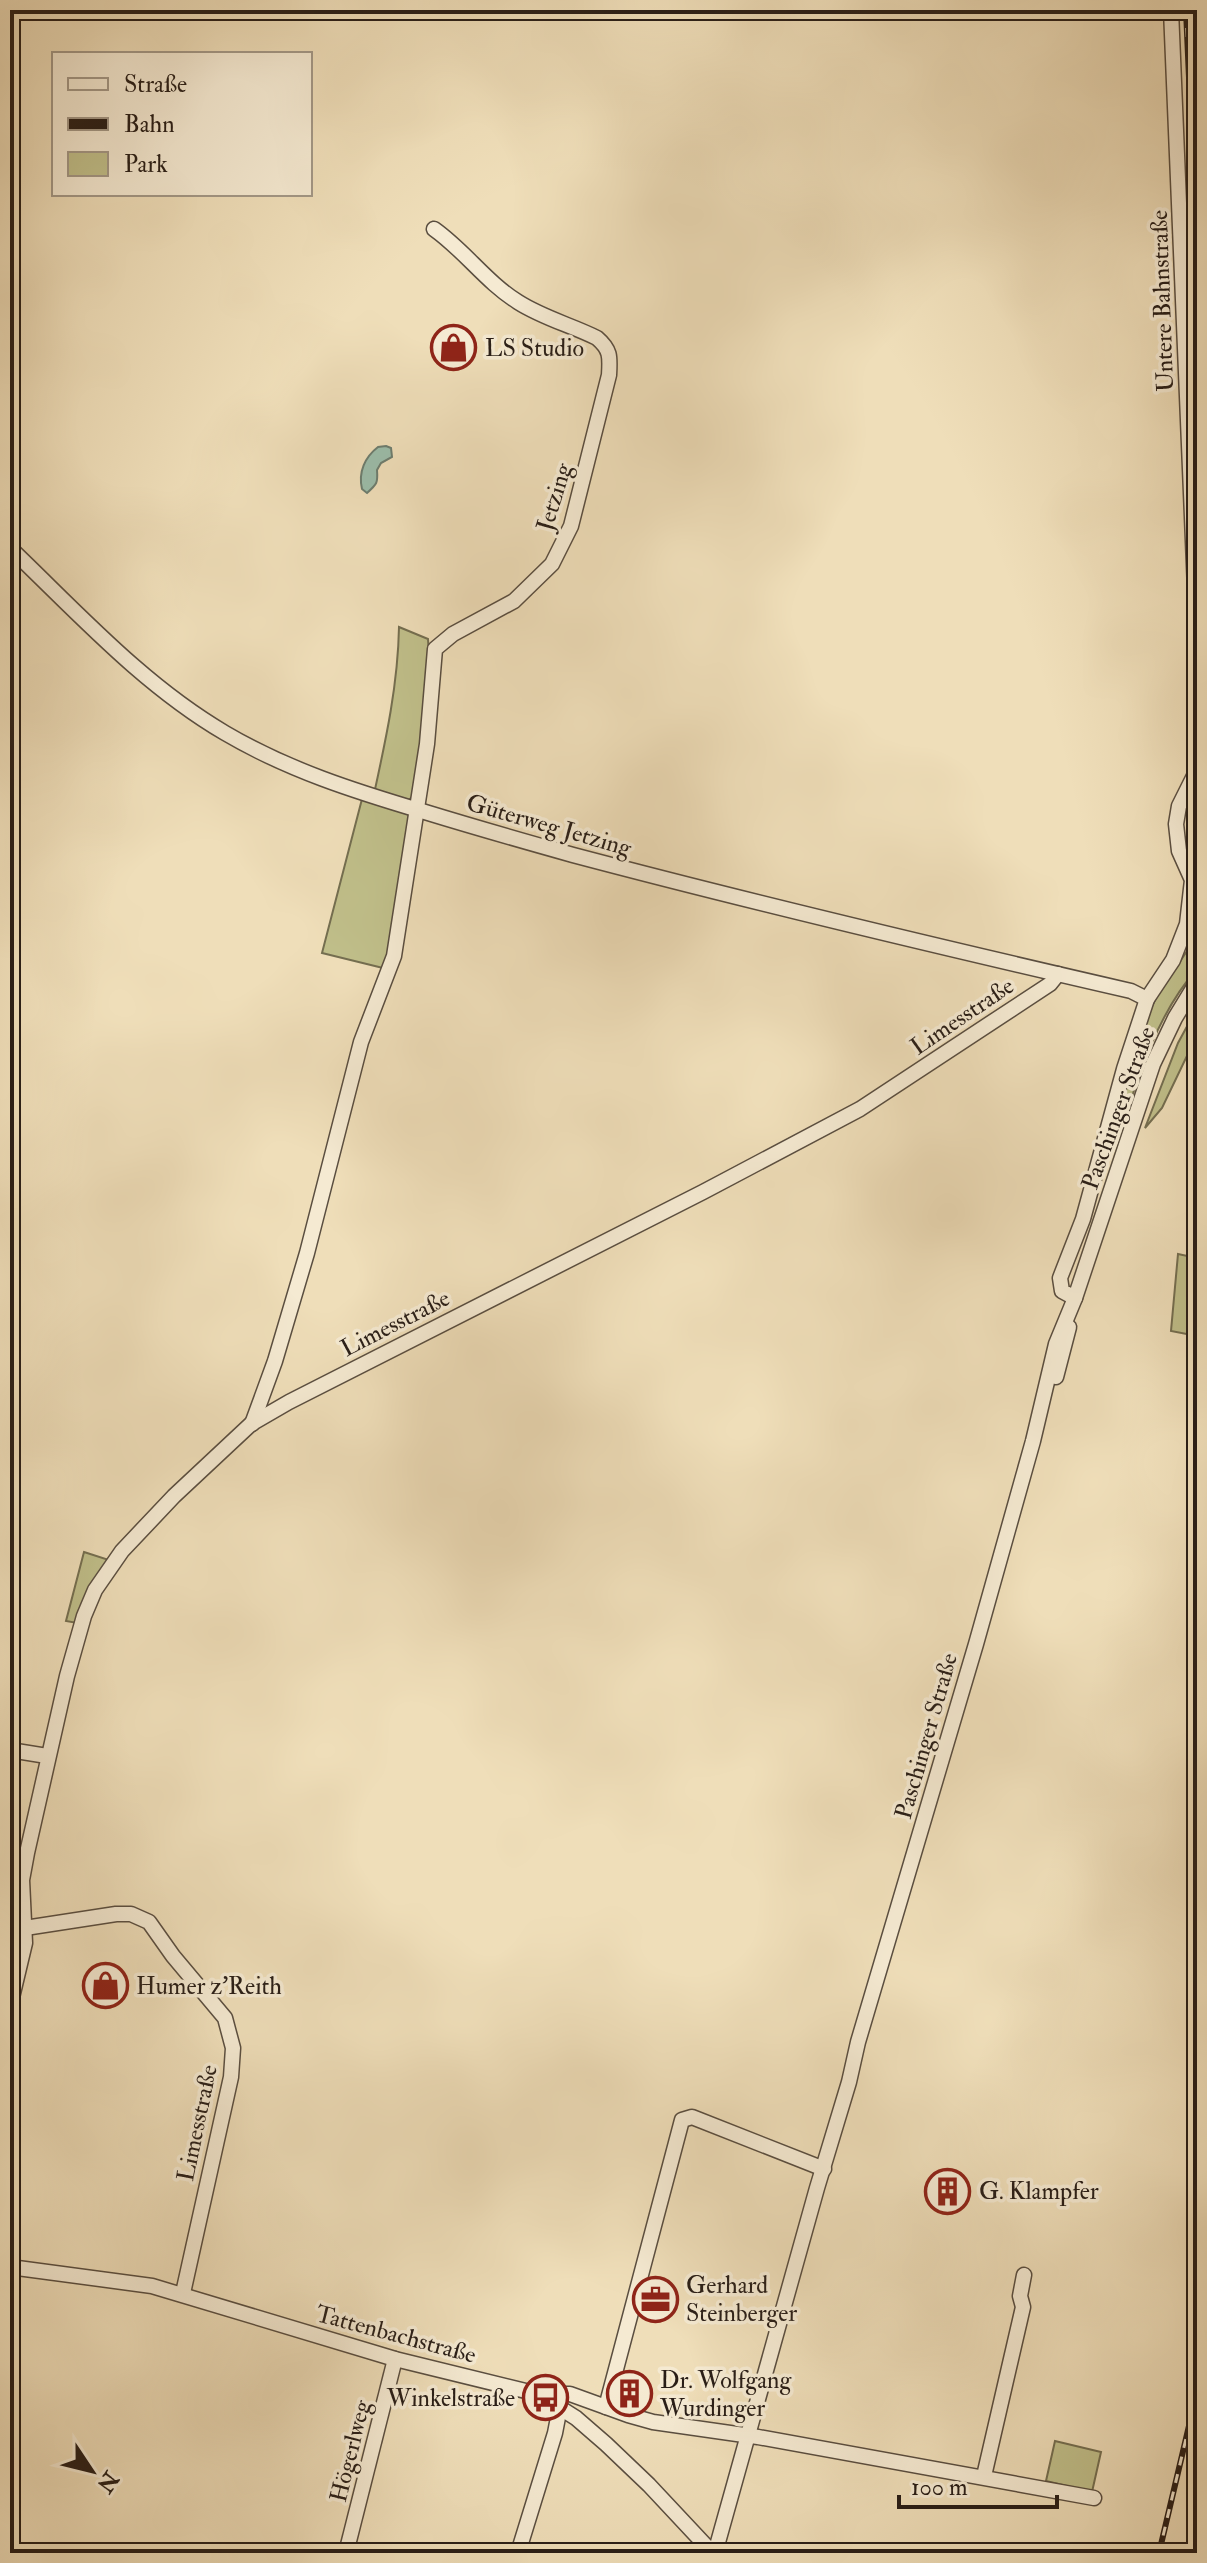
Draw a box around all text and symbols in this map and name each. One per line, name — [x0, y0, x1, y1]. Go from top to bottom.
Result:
legend — [52, 52, 312, 196]
text: Straße — [124, 69, 187, 100]
text: Bahn — [124, 109, 175, 140]
text: Park — [124, 149, 168, 180]
street label: Untere Bahnstraße — [1144, 210, 1181, 392]
shop icon: LS Studio — [430, 324, 478, 372]
place label: LS Studio — [485, 333, 584, 364]
street label: Jetzing — [529, 458, 580, 536]
street label: Güterweg Jetzing — [463, 787, 636, 864]
street label: Limesstraße — [905, 970, 1020, 1062]
street label: Paschinger Straße — [1075, 1022, 1162, 1194]
street label: Limesstraße — [335, 1283, 455, 1364]
street label: Paschinger Straße — [888, 1650, 965, 1823]
shop icon: Humer z'Reith — [81, 1962, 129, 2010]
place label: Humer z'Reith — [136, 1971, 282, 2002]
street label: Limesstraße — [170, 2062, 225, 2184]
building icon: G. Klampfer — [924, 2167, 972, 2215]
place label: G. Klampfer — [979, 2176, 1099, 2207]
place label: Gerhard Steinberger — [686, 2270, 797, 2329]
office icon: Gerhard Steinberger — [631, 2275, 679, 2323]
street label: Tattenbachstraße — [312, 2298, 479, 2371]
place label: Dr. Wolfgang Wurdinger — [659, 2365, 792, 2424]
building icon: Dr. Wolfgang Wurdinger — [605, 2370, 653, 2418]
bus stop icon: Winkelstraße — [522, 2374, 570, 2422]
place label: Winkelstraße — [386, 2383, 515, 2414]
street label: Högerlweg — [323, 2396, 378, 2505]
north arrow — [52, 2431, 132, 2511]
scale bar — [899, 2459, 1057, 2509]
text: N — [90, 2465, 125, 2498]
text: 100 m — [911, 2472, 968, 2503]

